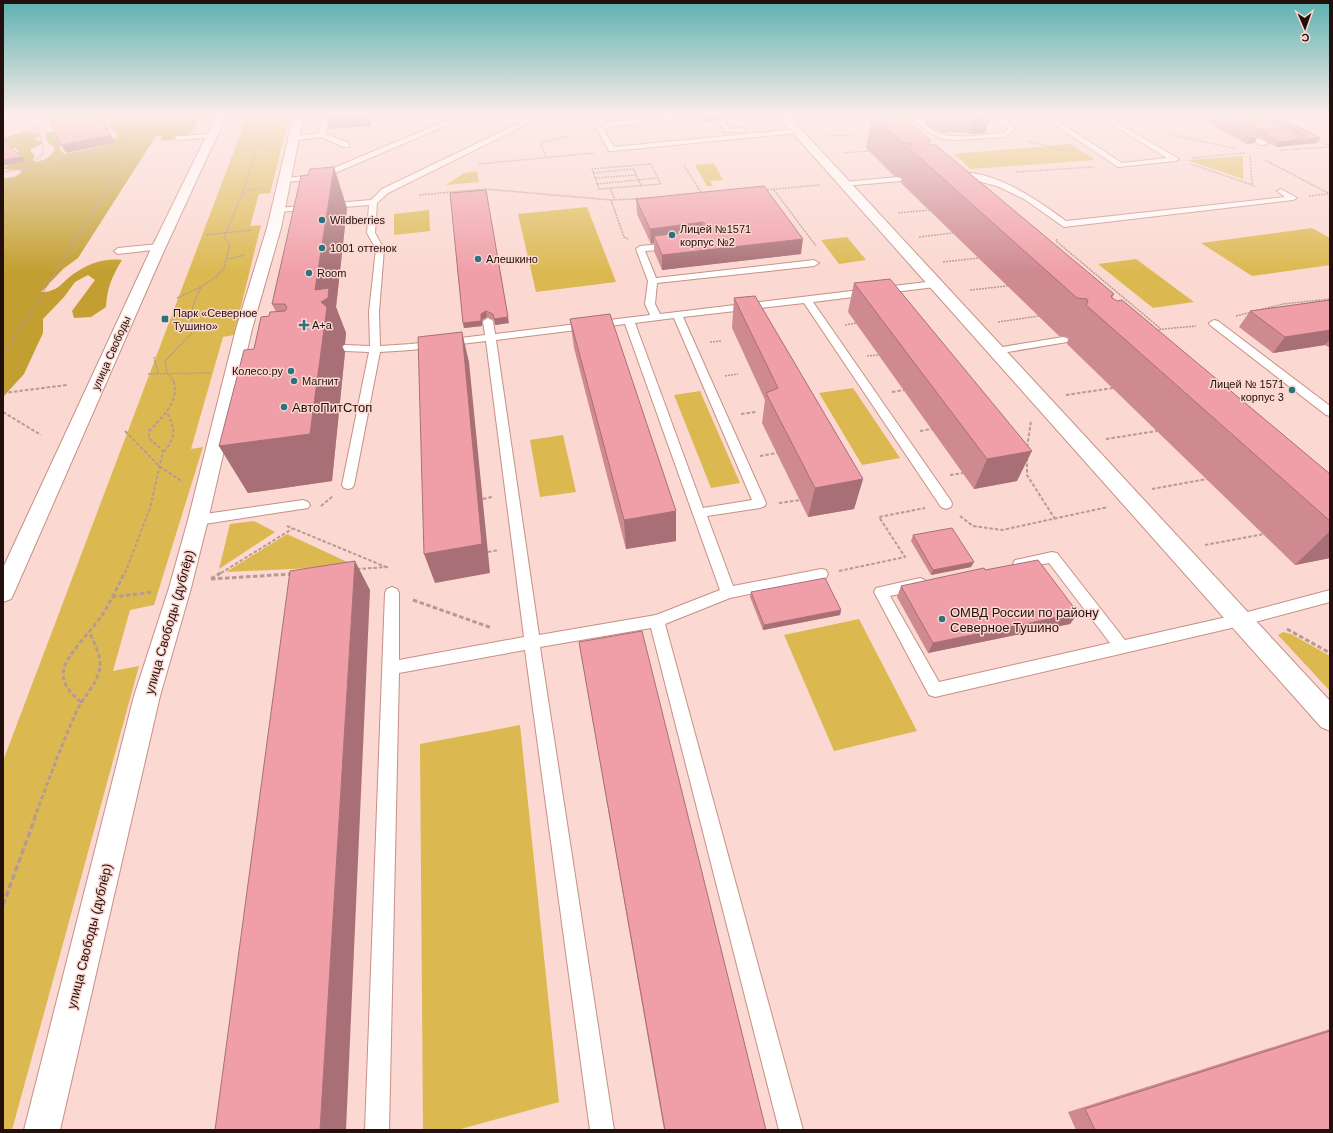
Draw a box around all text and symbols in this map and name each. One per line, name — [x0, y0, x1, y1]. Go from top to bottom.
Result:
north arrow — [1285, 8, 1325, 48]
text: С — [1301, 32, 1310, 44]
place label: Wildberries — [330, 214, 386, 226]
marker: Wildberries — [317, 215, 327, 225]
place label: Лицей №1571 корпус №2 — [680, 223, 751, 248]
marker: Лицей №1571 корпус №2 — [667, 230, 677, 240]
place label: 1001 оттенок — [330, 242, 397, 254]
marker: 1001 оттенок — [317, 243, 327, 253]
place label: Алешкино — [486, 253, 538, 265]
marker: Алешкино — [473, 254, 483, 264]
place label: Room — [317, 267, 346, 279]
marker: Room — [304, 268, 314, 278]
place label: Парк «Северное Тушино» — [173, 307, 257, 332]
street label: улица Свободы — [89, 314, 133, 392]
marker: Парк «Северное Тушино» — [160, 314, 170, 324]
place label: А+а — [312, 319, 333, 331]
marker: А+а — [299, 320, 309, 330]
place label: Колесо.ру — [232, 365, 283, 377]
marker: Колесо.ру — [286, 366, 296, 376]
place label: Магнит — [302, 375, 339, 387]
marker: Магнит — [289, 376, 299, 386]
place label: Лицей № 1571 корпус 3 — [1210, 378, 1284, 403]
marker: Лицей № 1571 корпус 3 — [1287, 385, 1297, 395]
place label: АвтоПитСтоп — [292, 400, 372, 415]
marker: АвтоПитСтоп — [279, 402, 289, 412]
street label: улица Свободы (дублёр) — [142, 548, 197, 696]
place label: ОМВД России по району Северное Тушино — [950, 605, 1099, 635]
marker: ОМВД России по району Северное Тушино — [937, 614, 947, 624]
street label: улица Свободы (дублёр) — [64, 862, 115, 1010]

